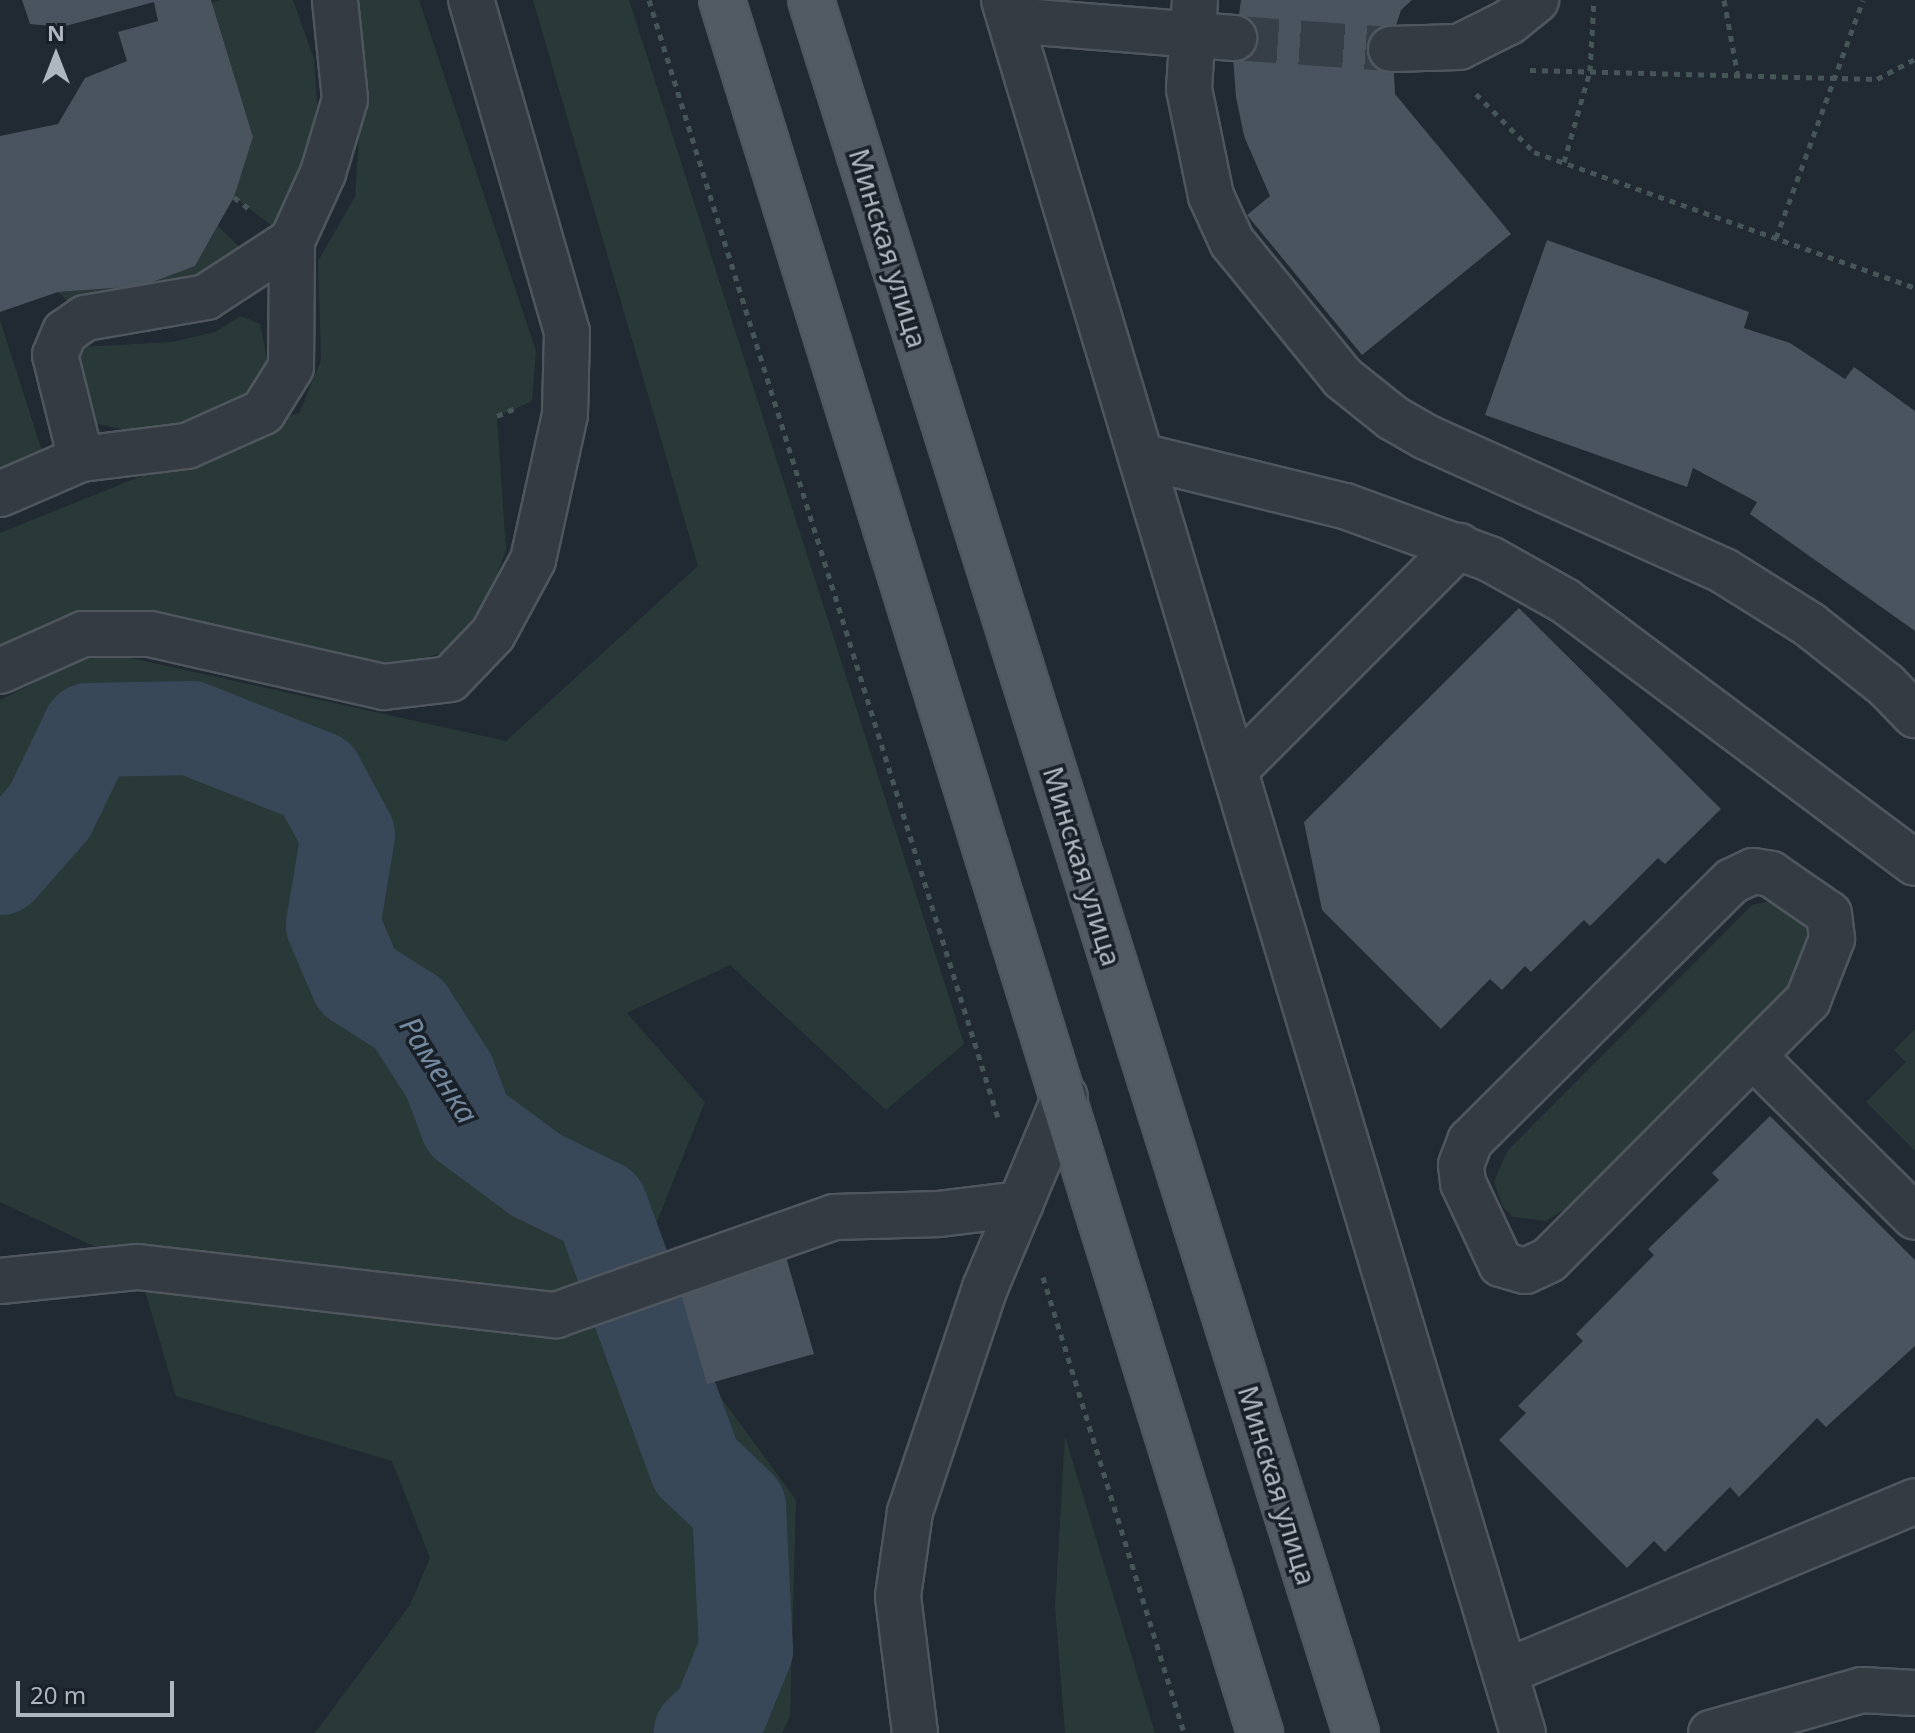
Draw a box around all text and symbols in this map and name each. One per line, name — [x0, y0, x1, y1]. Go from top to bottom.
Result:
north arrow — [16, 16, 96, 96]
text: N — [47, 17, 65, 47]
street label: Минская улица — [843, 144, 935, 352]
street label: Минская улица — [1037, 762, 1129, 970]
water label: Раменка — [392, 1010, 486, 1130]
street label: Минская улица — [1232, 1381, 1324, 1589]
scale bar — [20, 1665, 178, 1715]
text: 20 m — [30, 1678, 86, 1711]

